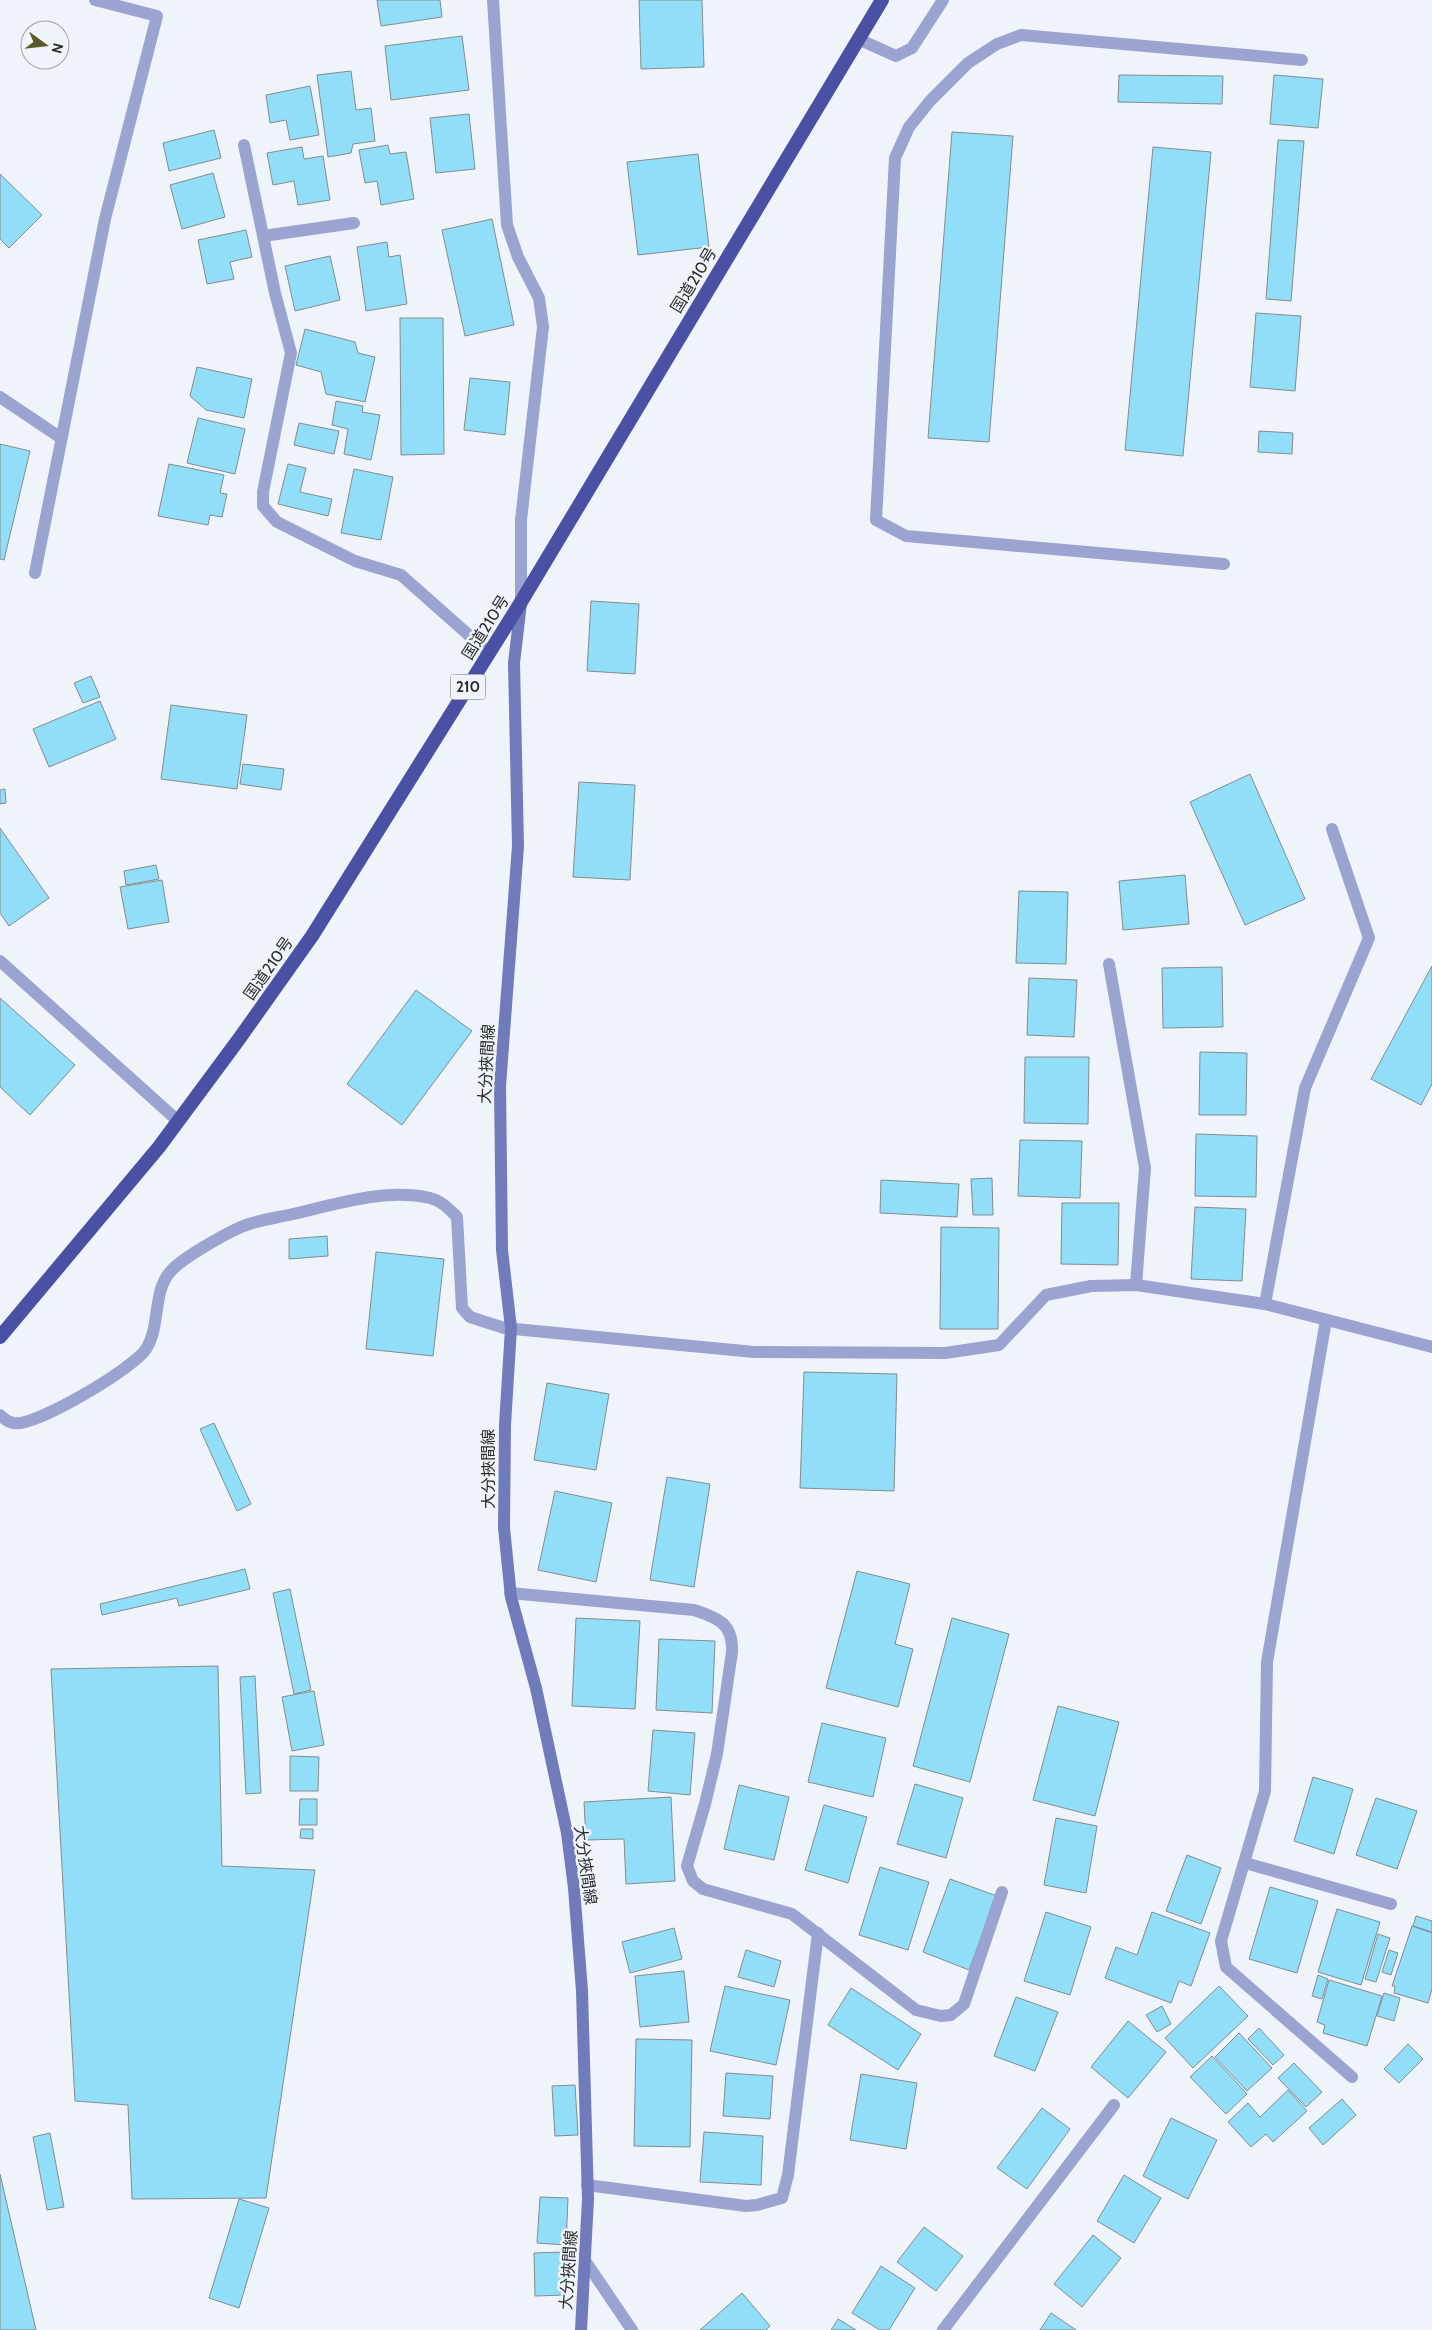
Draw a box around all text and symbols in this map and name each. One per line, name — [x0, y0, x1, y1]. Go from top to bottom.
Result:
north arrow — [20, 20, 70, 70]
text: N — [48, 41, 68, 55]
street label: 国道210号 — [667, 244, 720, 316]
street label: 国道210号 — [458, 591, 513, 663]
road number: 210 — [450, 674, 486, 700]
street label: 国道210号 — [240, 933, 297, 1004]
street label: 大分挾間線 — [475, 1024, 498, 1104]
street label: 大分挾間線 — [479, 1429, 498, 1509]
street label: 大分挾間線 — [571, 1824, 600, 1906]
street label: 大分挾間線 — [556, 2229, 581, 2311]

